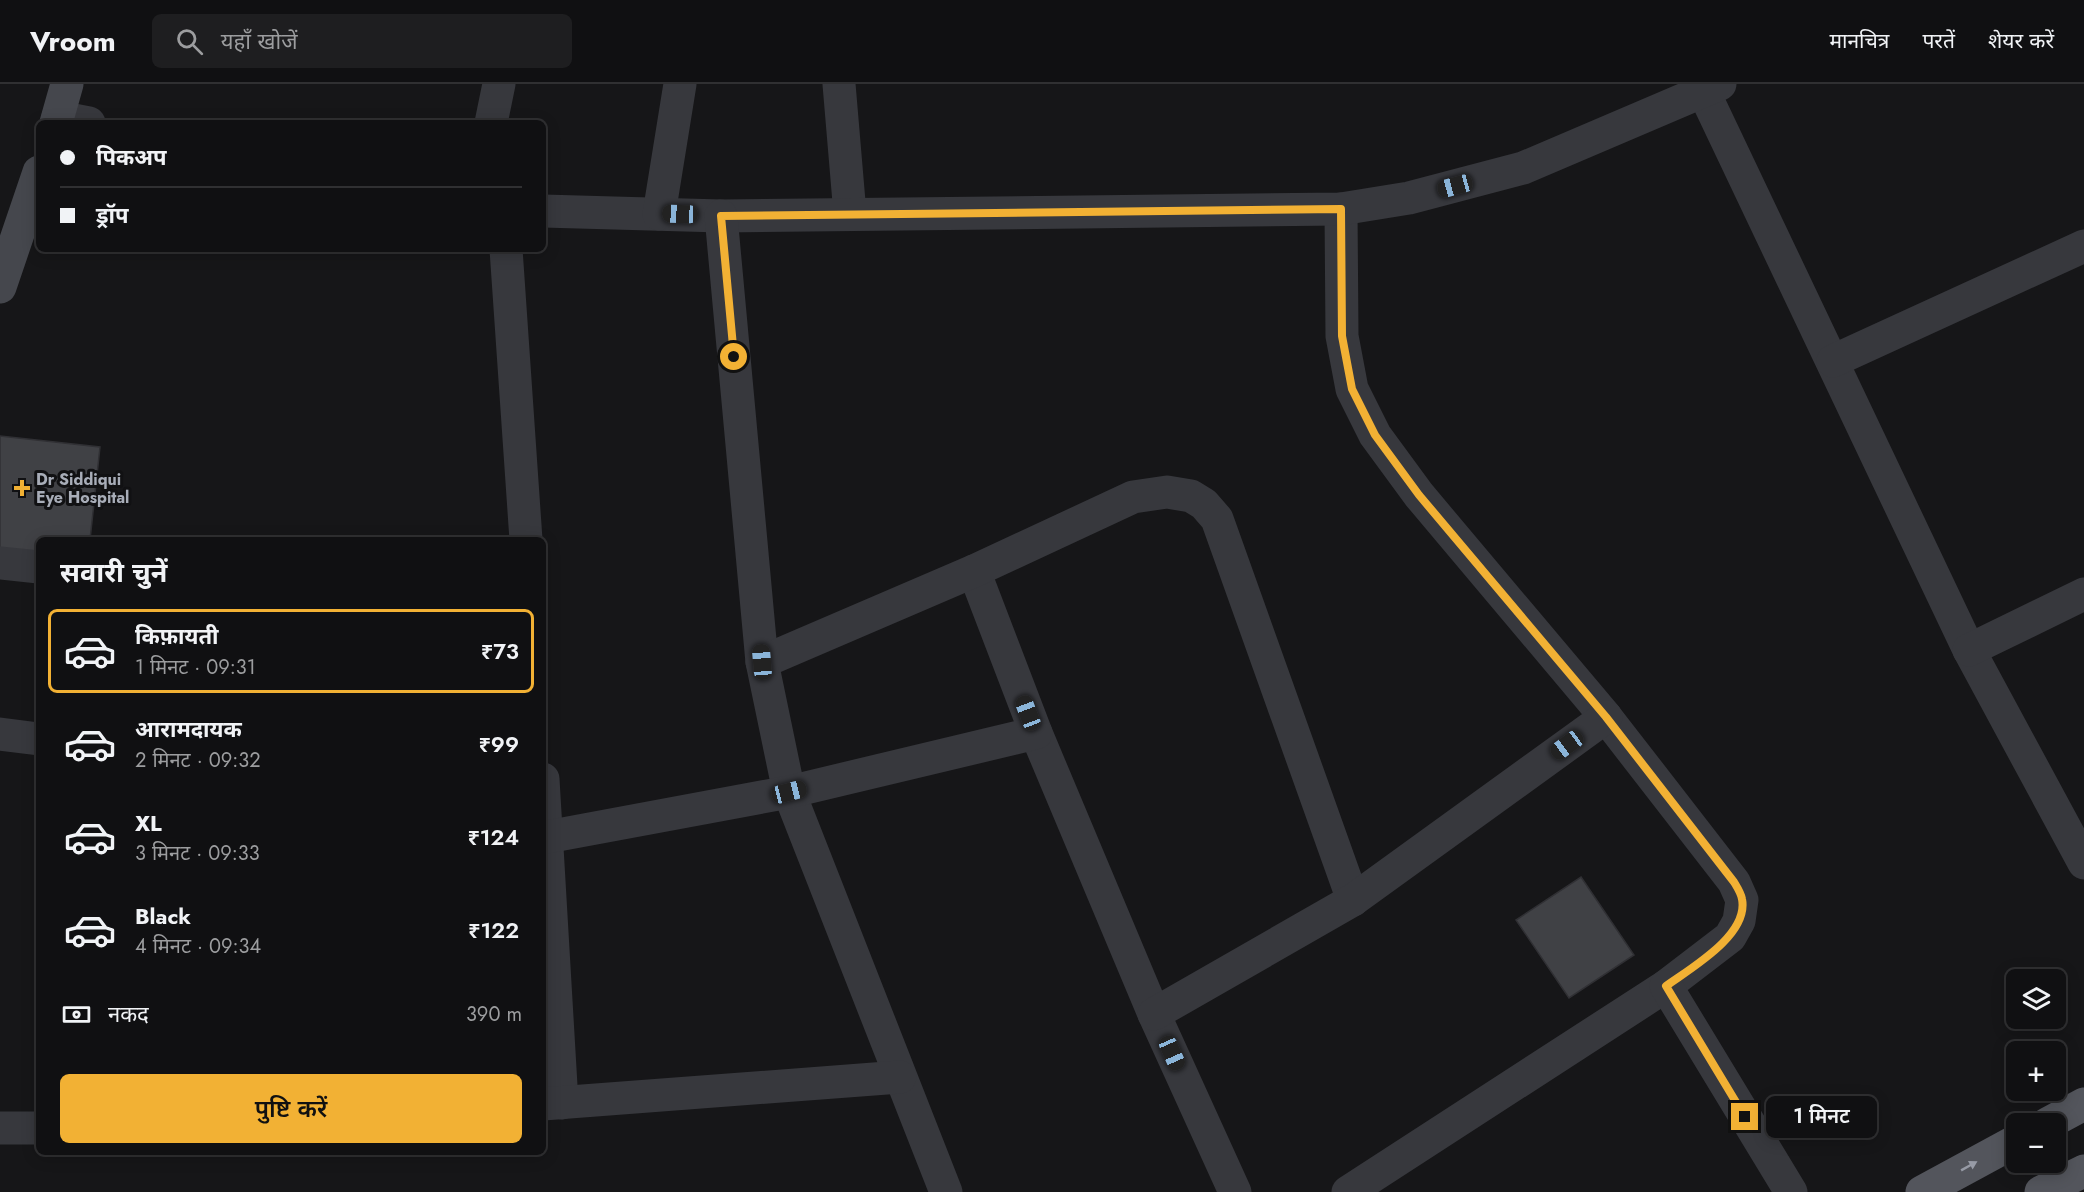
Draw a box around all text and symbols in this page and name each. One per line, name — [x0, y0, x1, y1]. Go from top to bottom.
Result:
search box — [152, 14, 572, 68]
text: Vroom — [30, 21, 116, 62]
icon: search — [173, 25, 206, 58]
text: यहाँ खोजें — [221, 25, 297, 57]
text: मानचित्र — [1829, 26, 1889, 56]
text: परतें — [1922, 26, 1955, 56]
text: शेयर करें — [1988, 26, 2054, 56]
text: पिकअप — [96, 141, 167, 173]
car — [1435, 173, 1475, 199]
text: ड्रॉप — [96, 199, 129, 231]
car — [662, 204, 698, 224]
route start — [720, 343, 747, 370]
place label: Dr Siddiqui Eye Hospital — [36, 468, 129, 509]
marker: Dr Siddiqui Eye Hospital — [13, 479, 31, 497]
text: सवारी चुनें — [60, 553, 167, 592]
text: किफ़ायती — [135, 620, 219, 652]
icon: car — [63, 624, 117, 678]
text: ₹73 — [481, 635, 519, 667]
car — [751, 643, 773, 681]
text: 1 मिनट · 09:31 — [135, 653, 256, 682]
car — [1013, 693, 1043, 733]
text: आरामदायक — [135, 713, 242, 745]
icon: car — [63, 717, 117, 771]
car — [1547, 727, 1587, 763]
text: ₹99 — [478, 728, 519, 760]
text: 2 मिनट · 09:32 — [135, 746, 261, 775]
car — [769, 779, 809, 805]
text: XL — [135, 807, 162, 839]
icon: car — [63, 810, 117, 864]
text: ₹124 — [467, 821, 519, 853]
text: 3 मिनट · 09:33 — [135, 839, 260, 868]
text: Black — [135, 900, 191, 932]
icon: car — [63, 903, 117, 957]
text: ₹122 — [468, 914, 519, 946]
text: 4 मिनट · 09:34 — [135, 932, 261, 961]
map controls — [2006, 969, 2066, 1173]
button: layers — [2006, 969, 2066, 1029]
icon: cash — [60, 998, 93, 1031]
text: नकद — [108, 998, 149, 1030]
text: 390 m — [466, 1000, 522, 1029]
car — [1156, 1033, 1188, 1073]
button: + — [2006, 1041, 2066, 1101]
button: पुष्टि करें — [60, 1074, 522, 1143]
callout: 1 मिनट — [1766, 1096, 1877, 1138]
text: 1 मिनट — [1793, 1102, 1850, 1131]
route end — [1731, 1103, 1758, 1130]
button: − — [2006, 1113, 2066, 1173]
one-way arrow — [1961, 1161, 1978, 1171]

